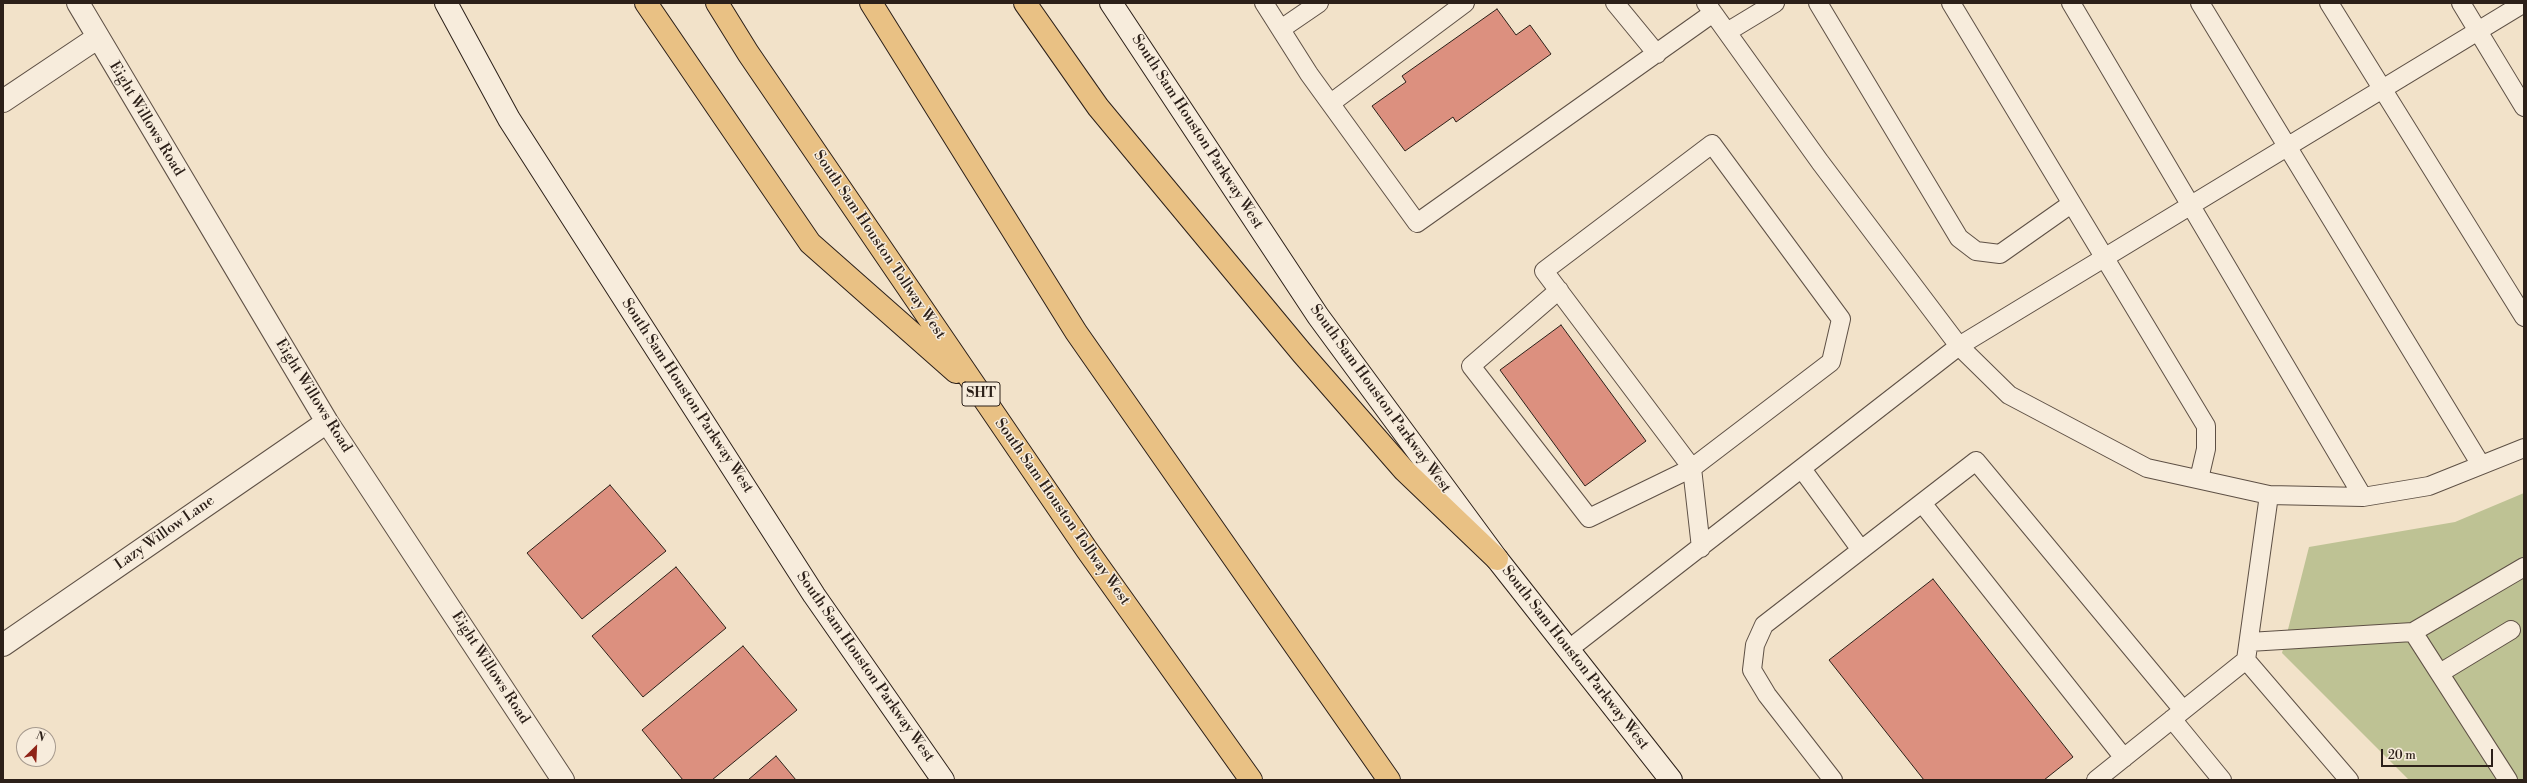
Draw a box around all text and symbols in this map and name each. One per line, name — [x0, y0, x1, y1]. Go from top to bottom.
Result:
street label: South Sam Houston Parkway West — [1127, 31, 1267, 233]
street label: Eight Willows Road — [105, 58, 187, 180]
street label: South Sam Houston Tollway West — [809, 147, 949, 343]
street label: South Sam Houston Parkway West — [617, 295, 757, 497]
street label: South Sam Houston Parkway West — [1306, 301, 1454, 497]
street label: Eight Willows Road — [271, 336, 355, 456]
road number: SHT — [962, 382, 1000, 406]
street label: South Sam Houston Tollway West — [990, 415, 1134, 609]
street label: Lazy Willow Lane — [112, 492, 218, 574]
street label: South Sam Houston Parkway West — [1498, 562, 1652, 754]
street label: South Sam Houston Parkway West — [792, 568, 938, 766]
street label: Eight Willows Road — [447, 608, 533, 728]
north arrow — [16, 727, 56, 767]
text: N — [34, 729, 47, 745]
scale bar — [2383, 741, 2495, 767]
text: 20 m — [2388, 748, 2416, 763]

